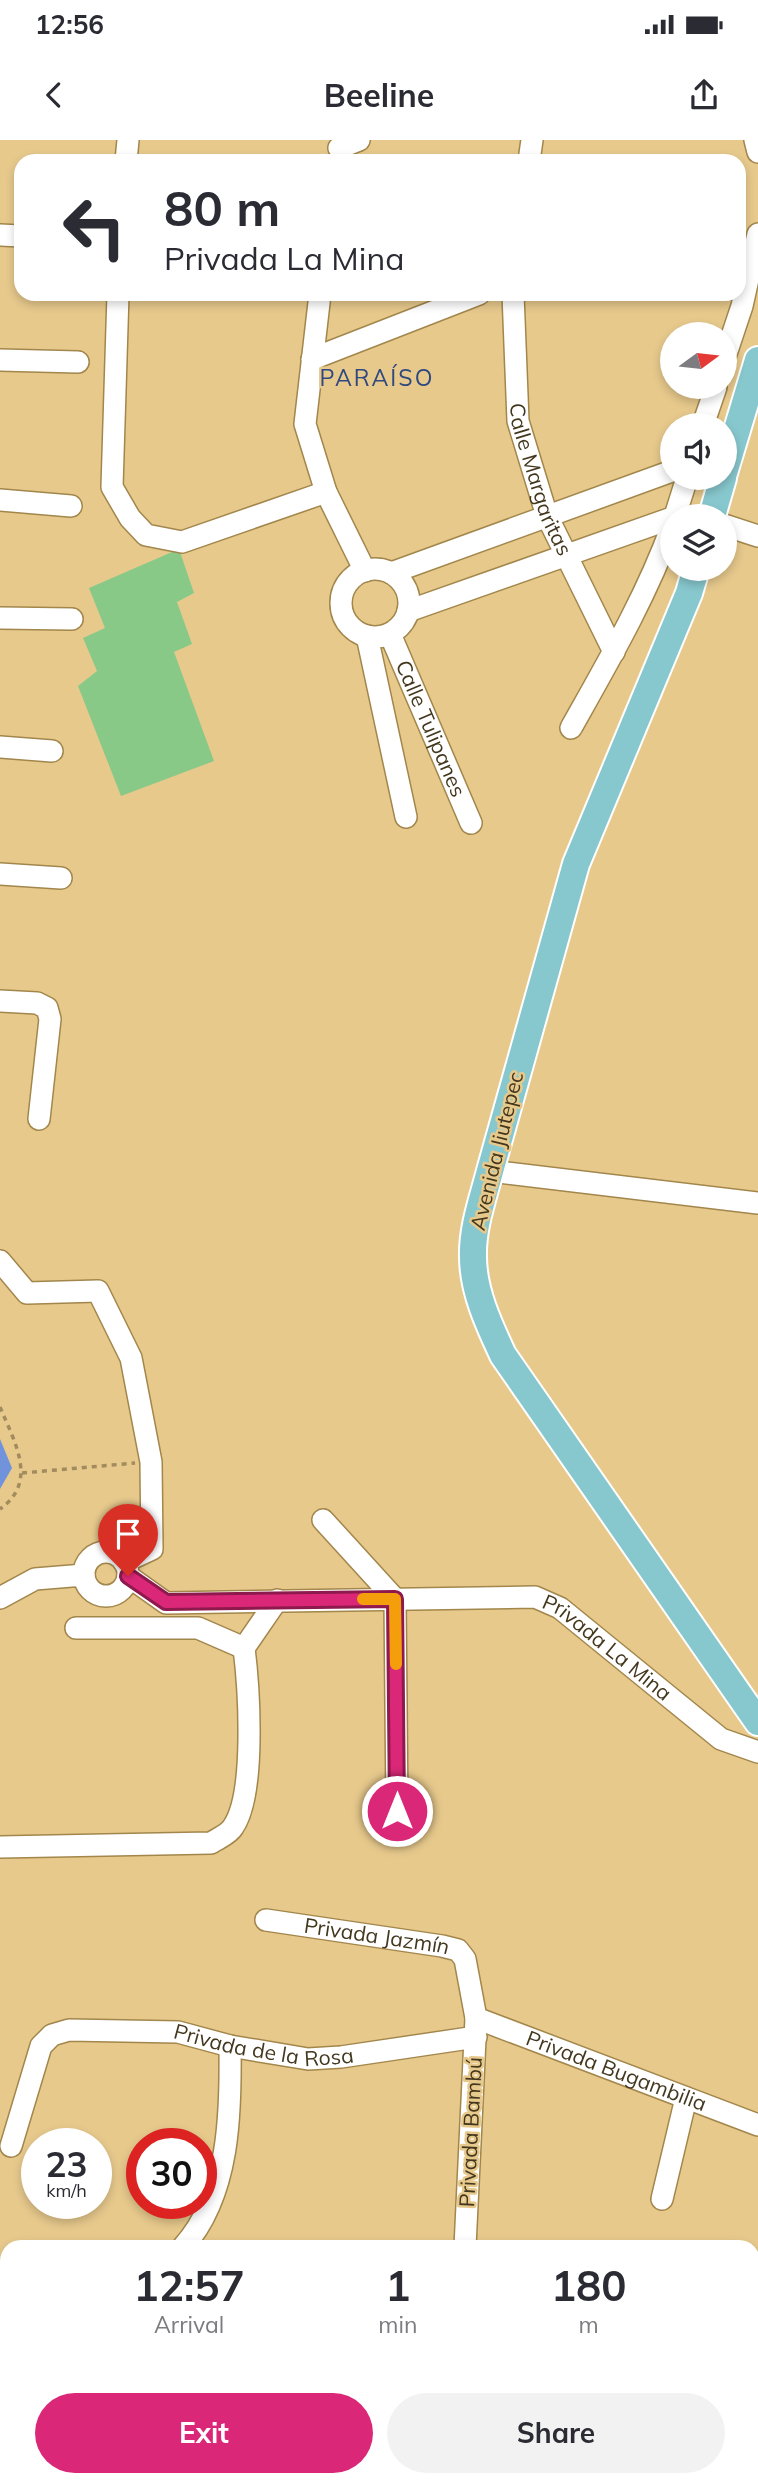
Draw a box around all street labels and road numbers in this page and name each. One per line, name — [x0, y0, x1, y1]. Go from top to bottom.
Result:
street label: Calle Margaritas — [505, 402, 578, 559]
street label: Calle Tulipanes — [391, 656, 472, 801]
street label: Avenida Jiutepec — [464, 1069, 528, 1233]
street label: Privada La Mina — [539, 1588, 677, 1706]
street label: Privada Jazmín — [303, 1912, 453, 1959]
street label: Privada de la Rosa — [171, 2017, 355, 2071]
street label: Privada Bugambilia — [523, 2024, 710, 2116]
street label: Privada Bambú — [453, 2056, 487, 2208]

